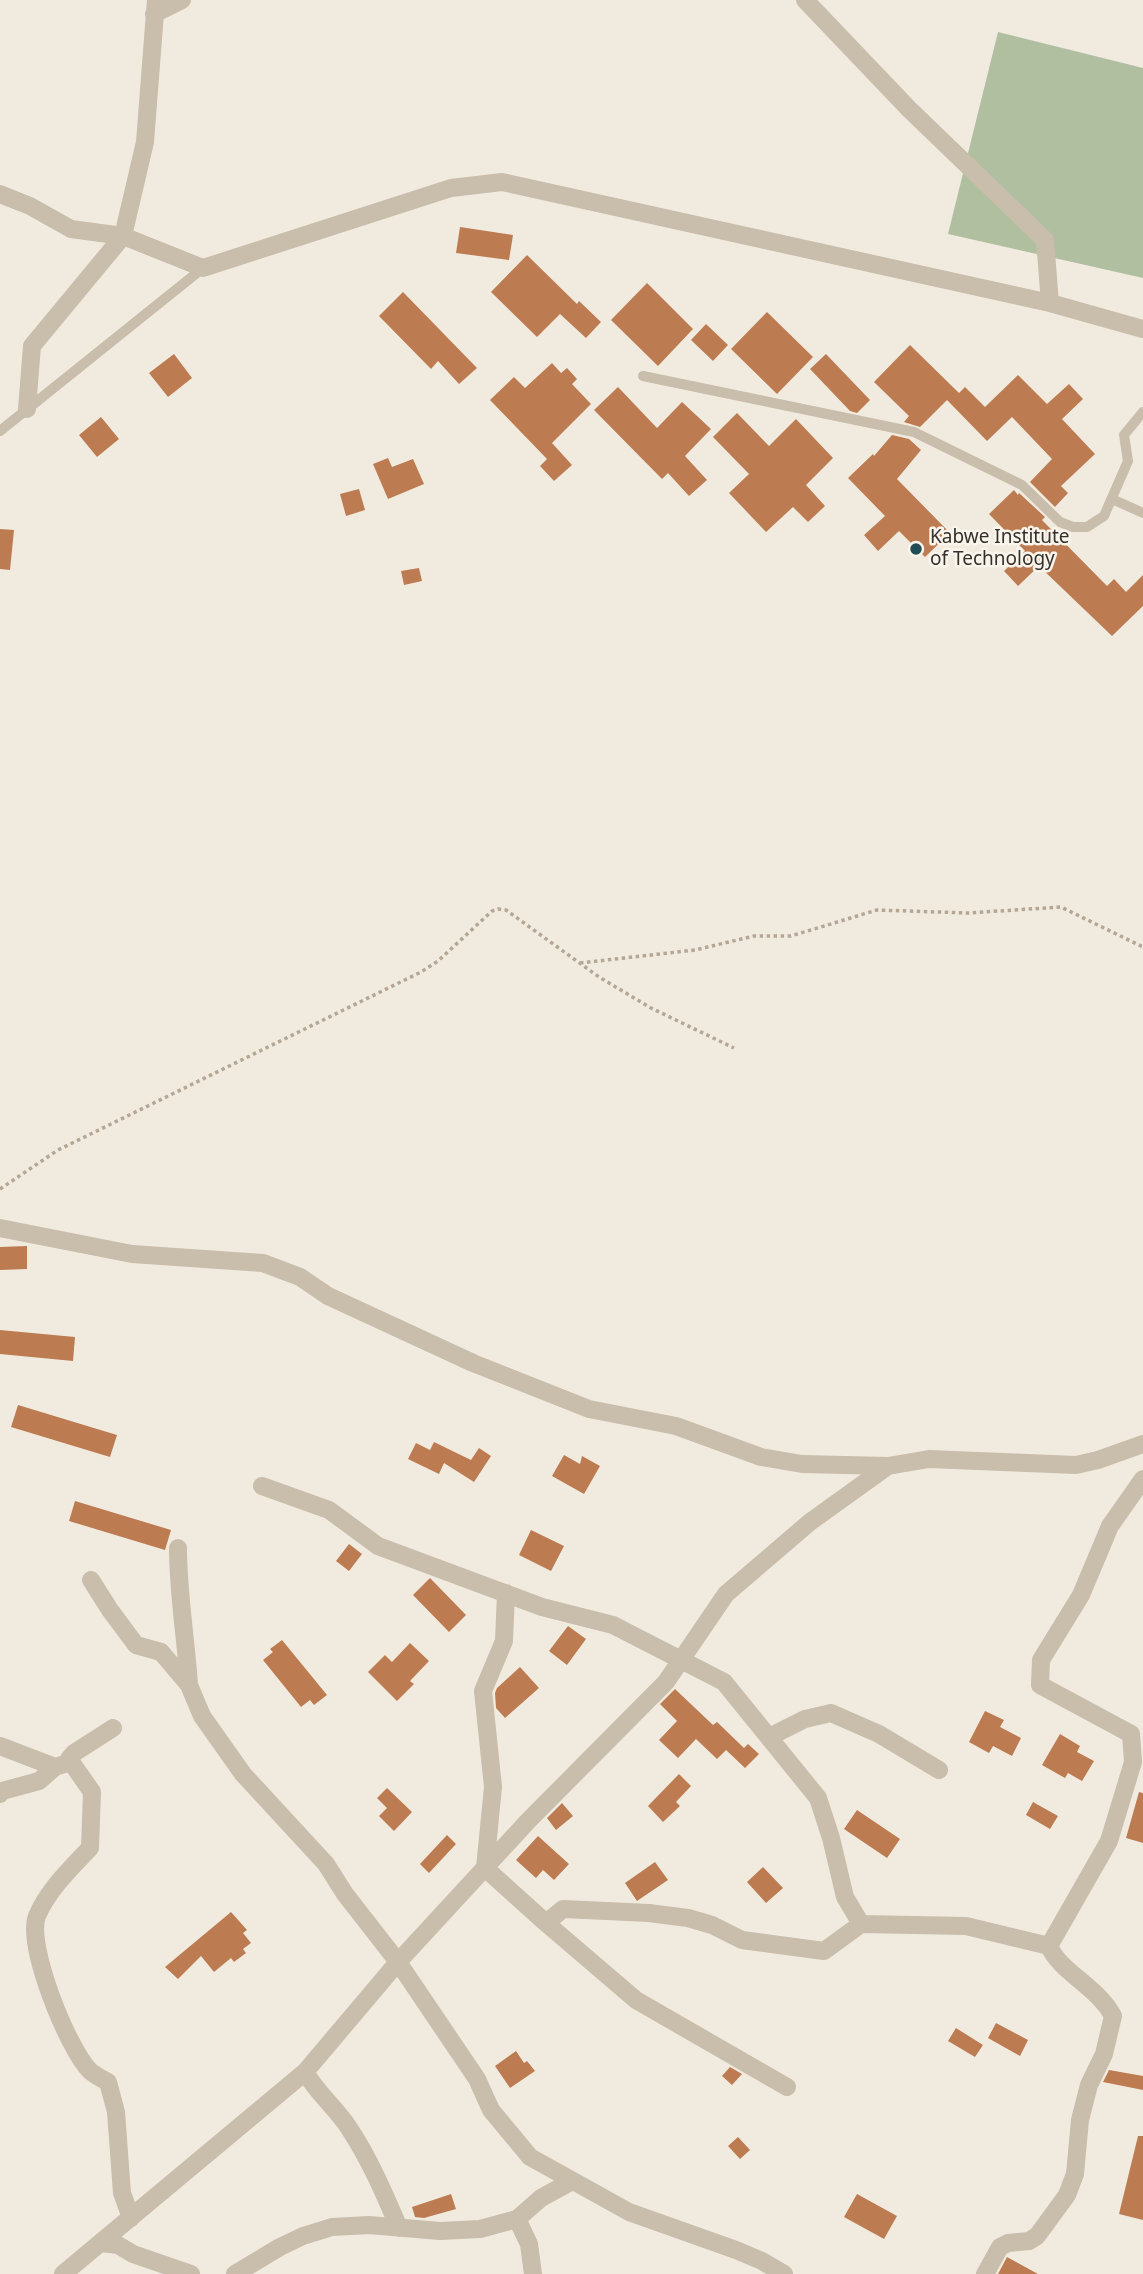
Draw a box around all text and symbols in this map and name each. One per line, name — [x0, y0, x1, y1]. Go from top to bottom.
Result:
place label: Kabwe Institute of Technology — [930, 527, 1070, 571]
marker: Kabwe Institute of Technology — [908, 541, 924, 557]

